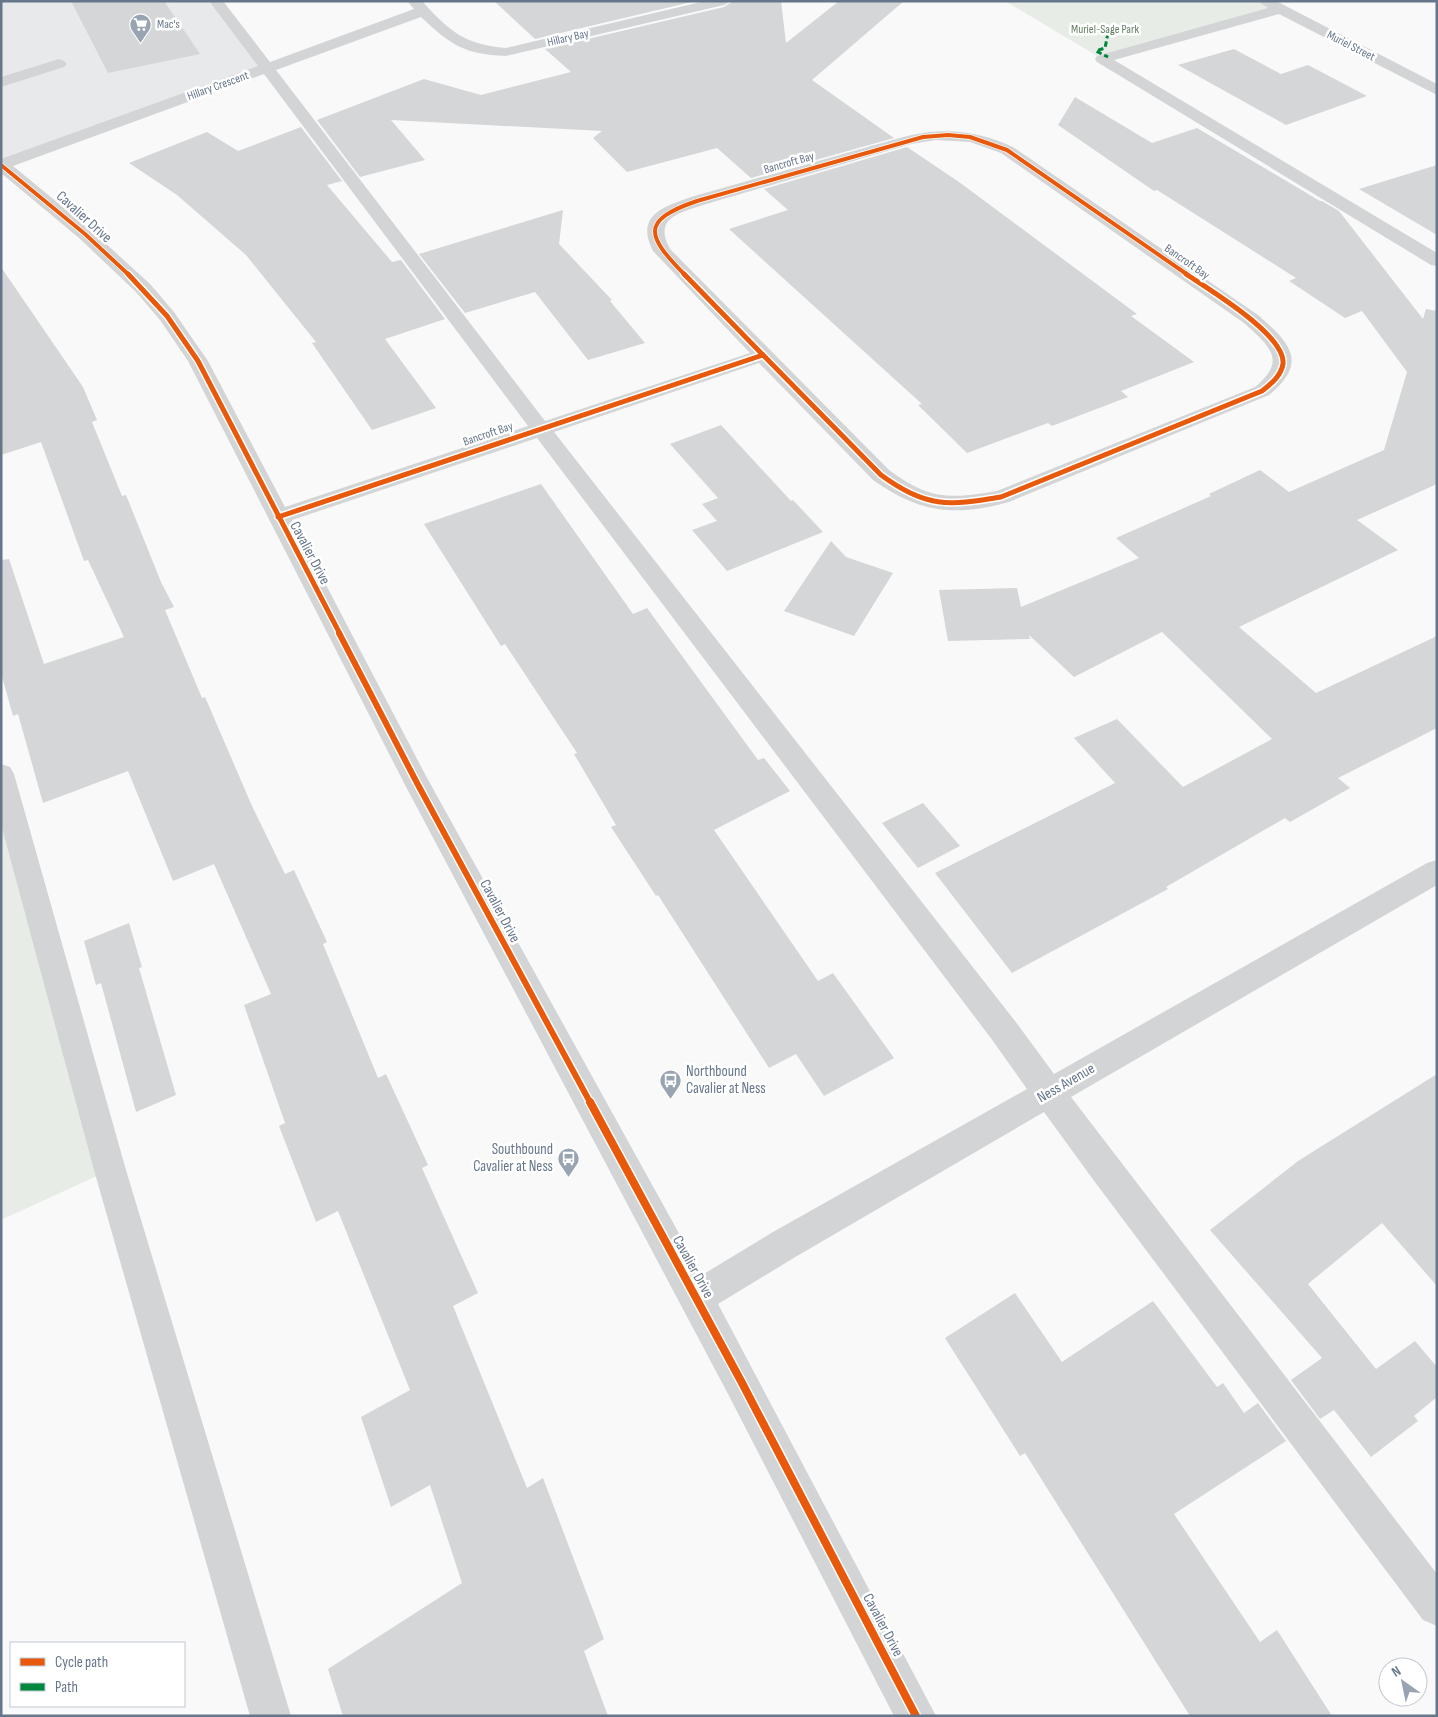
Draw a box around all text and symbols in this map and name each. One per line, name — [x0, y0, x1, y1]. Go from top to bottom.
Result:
supermarket icon: Mac's — [129, 12, 153, 43]
place label: Mac's — [157, 17, 180, 32]
park label: Muriel-Sage Park — [1071, 22, 1139, 37]
street label: Hillary Bay — [546, 26, 591, 50]
street label: Muriel Street — [1324, 27, 1378, 65]
street label: Hillary Crescent — [185, 68, 251, 104]
street label: Bancroft Bay — [762, 149, 816, 177]
street label: Cavalier Drive — [52, 187, 116, 247]
street label: Bancroft Bay — [1162, 241, 1213, 283]
street label: Bancroft Bay — [461, 418, 515, 449]
street label: Cavalier Drive — [285, 518, 335, 588]
street label: Cavalier Drive — [475, 876, 525, 946]
street label: Ness Avenue — [1034, 1059, 1098, 1107]
place label: Northbound Cavalier at Ness — [686, 1062, 766, 1098]
bus stop icon: Northbound Cavalier at Ness — [658, 1068, 682, 1099]
place label: Southbound Cavalier at Ness — [473, 1140, 553, 1176]
bus stop icon: Southbound Cavalier at Ness — [557, 1146, 581, 1177]
street label: Cavalier Drive — [668, 1232, 718, 1302]
street label: Cavalier Drive — [858, 1590, 908, 1660]
legend — [10, 1642, 185, 1707]
text: Cycle path — [55, 1653, 108, 1672]
north arrow — [1378, 1657, 1428, 1707]
text: N — [1388, 1662, 1404, 1681]
text: Path — [55, 1678, 78, 1697]

